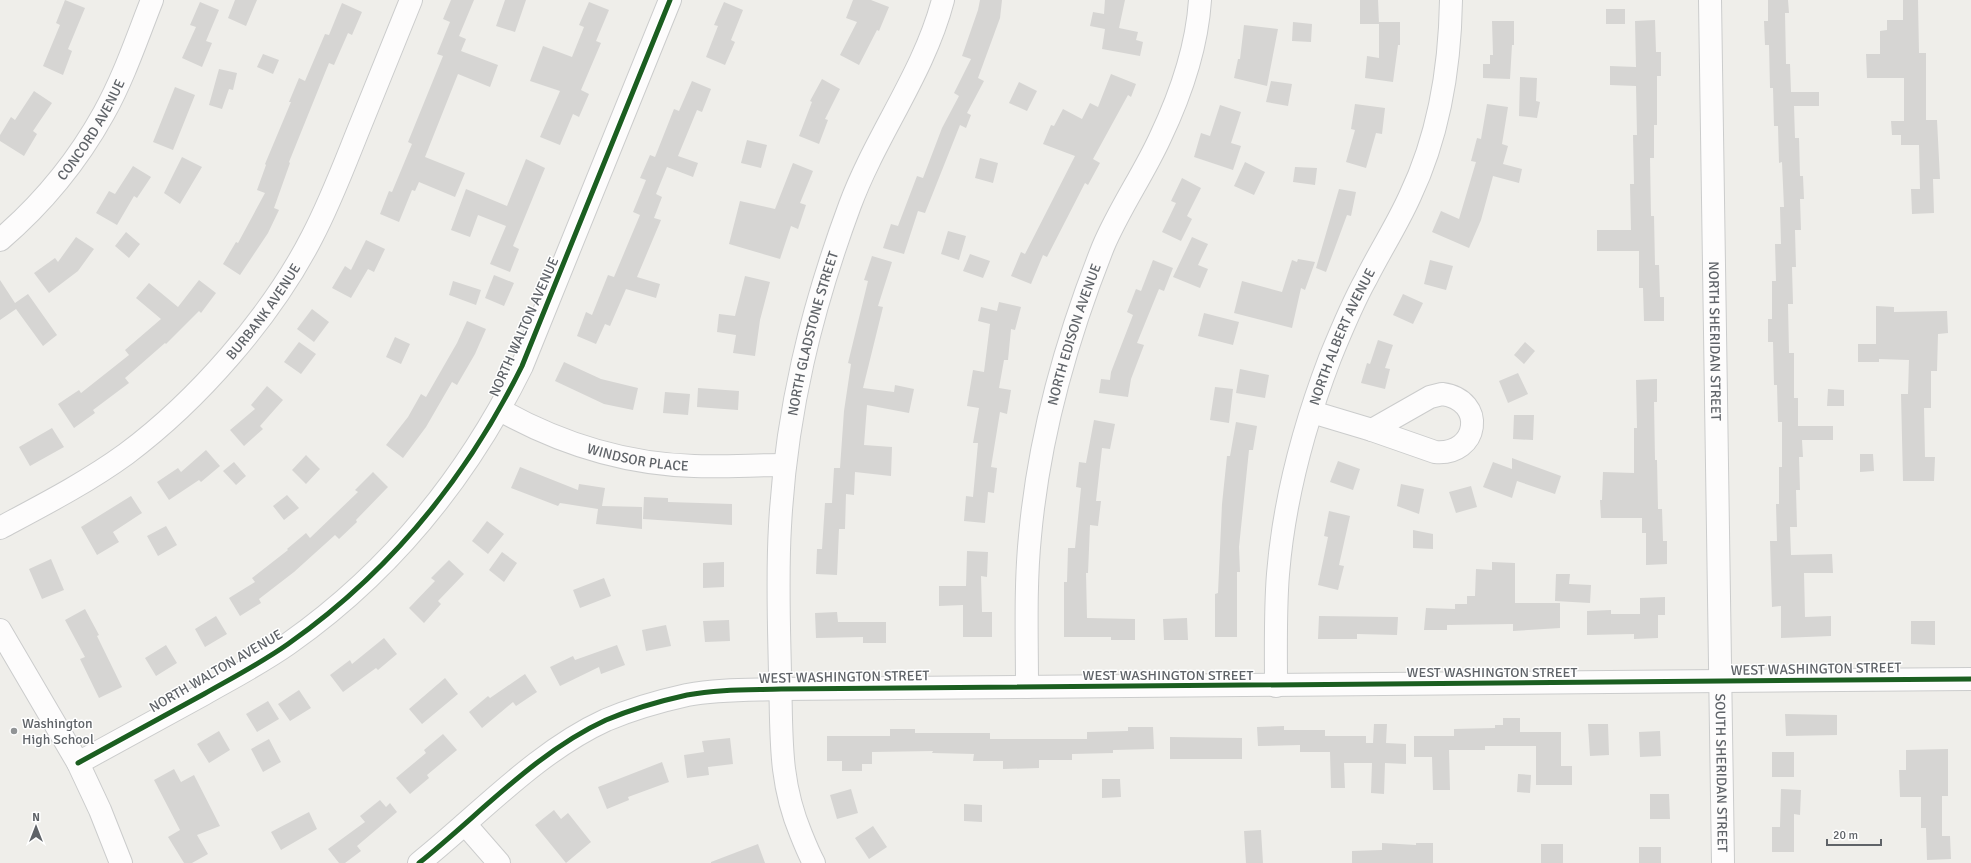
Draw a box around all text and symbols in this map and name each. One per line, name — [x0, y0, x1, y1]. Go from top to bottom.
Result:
street label: CONCORD AVENUE — [53, 76, 128, 184]
street label: NORTH GLADSTONE STREET — [784, 249, 842, 417]
street label: NORTH WALTON AVENUE — [485, 254, 563, 399]
street label: BURBANK AVENUE — [222, 260, 304, 363]
street label: NORTH EDISON AVENUE — [1044, 261, 1104, 407]
street label: NORTH SHERIDAN STREET — [1705, 261, 1725, 421]
street label: NORTH ALBERT AVENUE — [1305, 265, 1379, 407]
street label: WINDSOR PLACE — [585, 440, 689, 474]
street label: NORTH WALTON AVENUE — [146, 626, 286, 716]
street label: WEST WASHINGTON STREET — [1730, 659, 1902, 679]
street label: WEST WASHINGTON STREET — [1407, 664, 1578, 681]
street label: WEST WASHINGTON STREET — [758, 667, 930, 687]
street label: WEST WASHINGTON STREET — [1083, 667, 1254, 684]
street label: SOUTH SHERIDAN STREET — [1712, 693, 1731, 853]
place label: Washington High School — [22, 715, 94, 748]
marker: Washington High School — [9, 726, 19, 736]
north arrow — [16, 807, 56, 847]
text: N — [32, 811, 40, 824]
scale bar — [1827, 821, 1881, 847]
text: 20 m — [1833, 828, 1858, 843]

